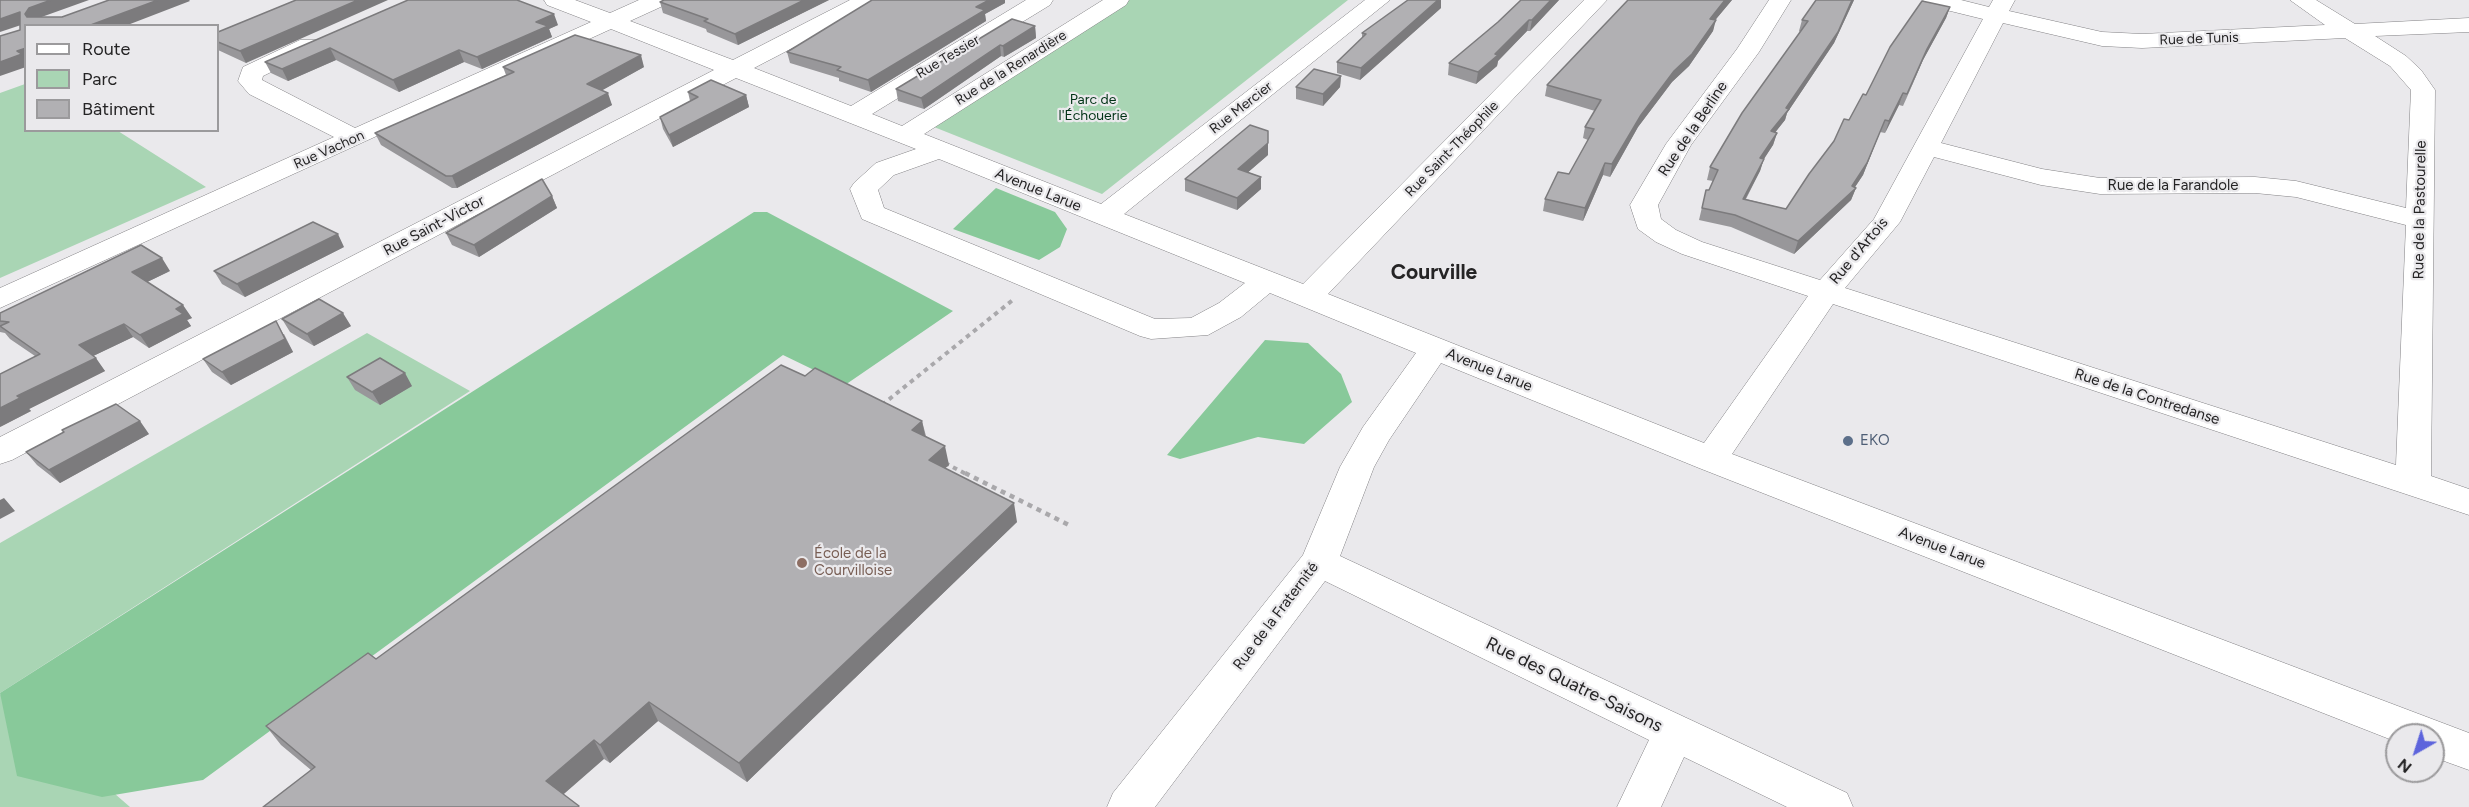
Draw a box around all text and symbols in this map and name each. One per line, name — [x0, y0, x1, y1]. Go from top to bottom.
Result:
legend — [24, 24, 219, 132]
street label: Rue de la Renardière — [952, 27, 1070, 109]
street label: Rue de Tunis — [2159, 29, 2239, 49]
street label: Rue Tessier — [913, 32, 983, 82]
text: Route — [82, 38, 130, 60]
text: Parc — [82, 68, 117, 90]
street label: Rue Mercier — [1206, 78, 1276, 138]
street label: Rue de la Berline — [1655, 78, 1731, 180]
park label: Parc de l'Échouerie — [1059, 92, 1127, 124]
street label: Rue Saint-Théophile — [1402, 97, 1502, 201]
text: Bâtiment — [82, 98, 155, 120]
street label: Rue Vachon — [291, 127, 367, 173]
street label: Rue de la Pastourelle — [2410, 140, 2430, 280]
street label: Avenue Larue — [992, 165, 1084, 215]
street label: Rue de la Farandole — [2108, 177, 2238, 195]
street label: Rue Saint-Victor — [380, 192, 488, 260]
street label: Rue d'Artois — [1826, 214, 1892, 288]
district label: Courville — [1391, 260, 1477, 286]
street label: Avenue Larue — [1443, 345, 1535, 395]
street label: Rue de la Contredanse — [2072, 365, 2222, 429]
place label: EKO — [1860, 432, 1890, 450]
marker: EKO — [1841, 434, 1855, 448]
street label: Avenue Larue — [1896, 523, 1988, 573]
place label: École de la Courvilloise — [814, 545, 892, 580]
marker: École de la Courvilloise — [795, 556, 809, 570]
street label: Rue de la Fraternité — [1230, 559, 1322, 673]
street label: Rue des Quatre-Saisons — [1482, 633, 1666, 737]
north arrow — [2385, 723, 2445, 783]
text: N — [2394, 755, 2415, 777]

